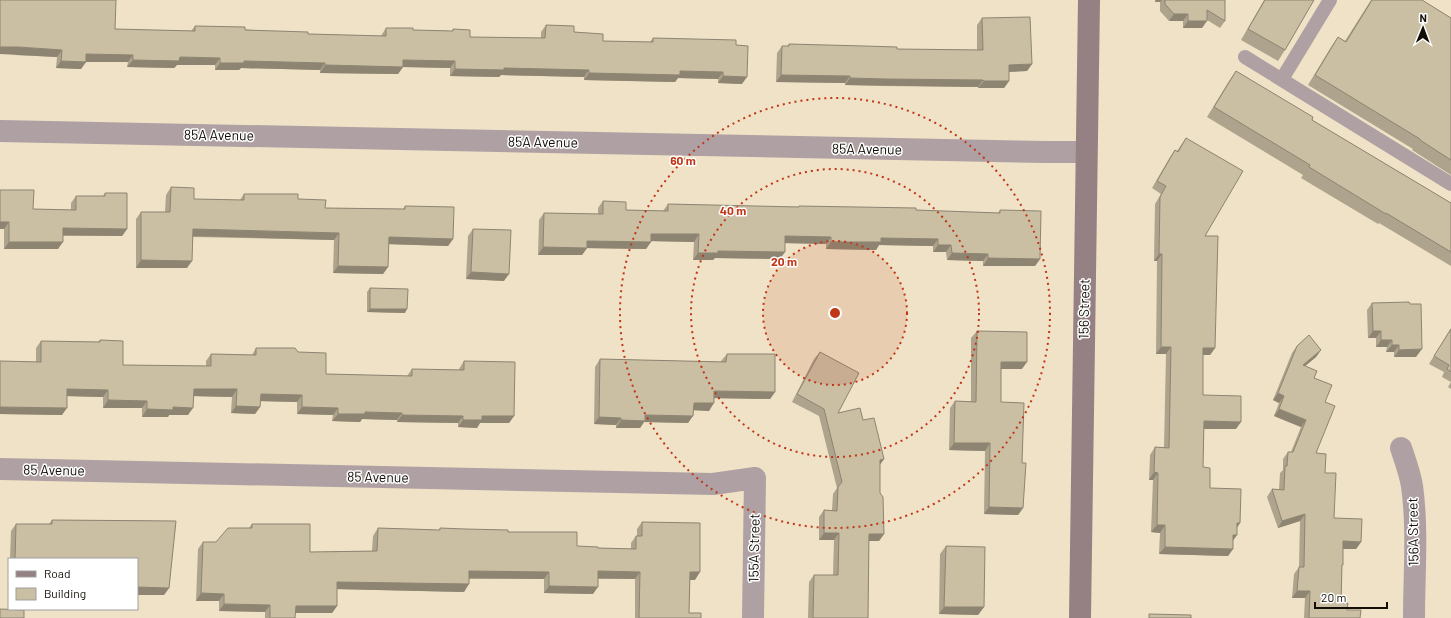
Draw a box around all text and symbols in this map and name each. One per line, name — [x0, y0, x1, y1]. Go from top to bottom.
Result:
north arrow — [1403, 8, 1443, 48]
text: N — [1419, 11, 1427, 24]
street label: 85A Avenue — [184, 125, 254, 144]
street label: 85A Avenue — [508, 132, 578, 151]
street label: 85A Avenue — [832, 139, 902, 158]
text: 60 m — [670, 153, 696, 167]
text: 40 m — [720, 203, 746, 217]
text: 20 m — [771, 254, 797, 268]
street label: 156 Street — [1074, 279, 1093, 339]
centre of rings — [828, 306, 842, 320]
street label: 85 Avenue — [23, 460, 85, 479]
street label: 85 Avenue — [347, 467, 409, 486]
street label: 156A Street — [1403, 497, 1422, 567]
street label: 155A Street — [744, 513, 763, 583]
legend — [8, 558, 138, 610]
text: Road — [44, 566, 71, 580]
scale bar — [1315, 584, 1387, 610]
text: Building — [44, 586, 86, 600]
text: 20 m — [1321, 590, 1347, 604]

